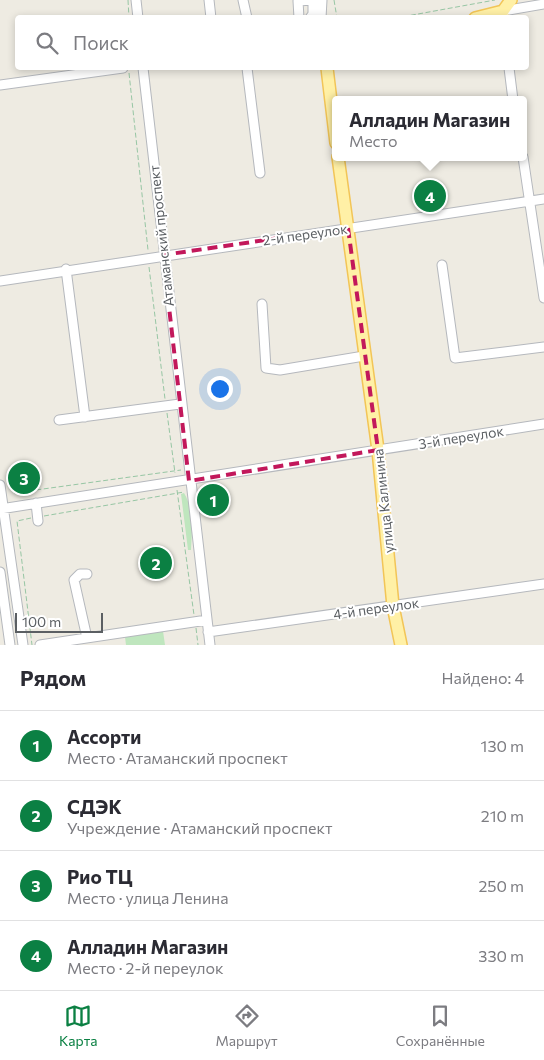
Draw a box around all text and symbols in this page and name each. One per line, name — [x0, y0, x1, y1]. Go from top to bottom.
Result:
search box — [15, 15, 529, 70]
icon: search — [33, 29, 61, 57]
text: Поиск — [73, 31, 129, 54]
popup — [332, 96, 527, 161]
text: Алладин Магазин — [349, 108, 510, 131]
text: Место — [349, 131, 397, 150]
street label: Атаманский проспект — [145, 164, 177, 308]
pin: 4 — [414, 177, 446, 215]
street label: 2-й переулок — [261, 220, 349, 248]
your location — [207, 376, 233, 402]
street label: 3-й переулок — [417, 422, 505, 452]
street label: улица Калинина — [369, 448, 397, 554]
pin: 3 — [8, 459, 40, 497]
pin: 1 — [197, 481, 229, 519]
pin: 2 — [140, 544, 172, 582]
street label: 4-й переулок — [332, 593, 421, 622]
scale bar — [15, 610, 102, 633]
text: 100 m — [22, 613, 61, 630]
text: Рядом — [20, 665, 86, 690]
text: Найдено: 4 — [442, 668, 524, 687]
text: Ассорти — [67, 725, 141, 748]
text: 1 — [32, 736, 40, 755]
text: 130 m — [481, 736, 524, 755]
text: Место · Атаманский проспект — [67, 748, 288, 767]
text: СДЭК — [67, 795, 122, 818]
text: 2 — [31, 806, 41, 825]
text: 210 m — [481, 806, 524, 825]
text: Учреждение · Атаманский проспект — [67, 818, 333, 837]
text: Рио ТЦ — [67, 865, 132, 888]
text: 3 — [31, 876, 41, 895]
text: 250 m — [478, 876, 524, 895]
text: Место · улица Ленина — [67, 888, 229, 907]
text: Алладин Магазин — [67, 935, 228, 958]
text: 4 — [31, 946, 41, 965]
text: 330 m — [478, 946, 524, 965]
text: Место · 2-й переулок — [67, 958, 224, 977]
tab: Карта — [59, 1002, 98, 1049]
tab: Маршрут — [216, 1002, 278, 1049]
tab: Сохранённые — [396, 1002, 485, 1049]

